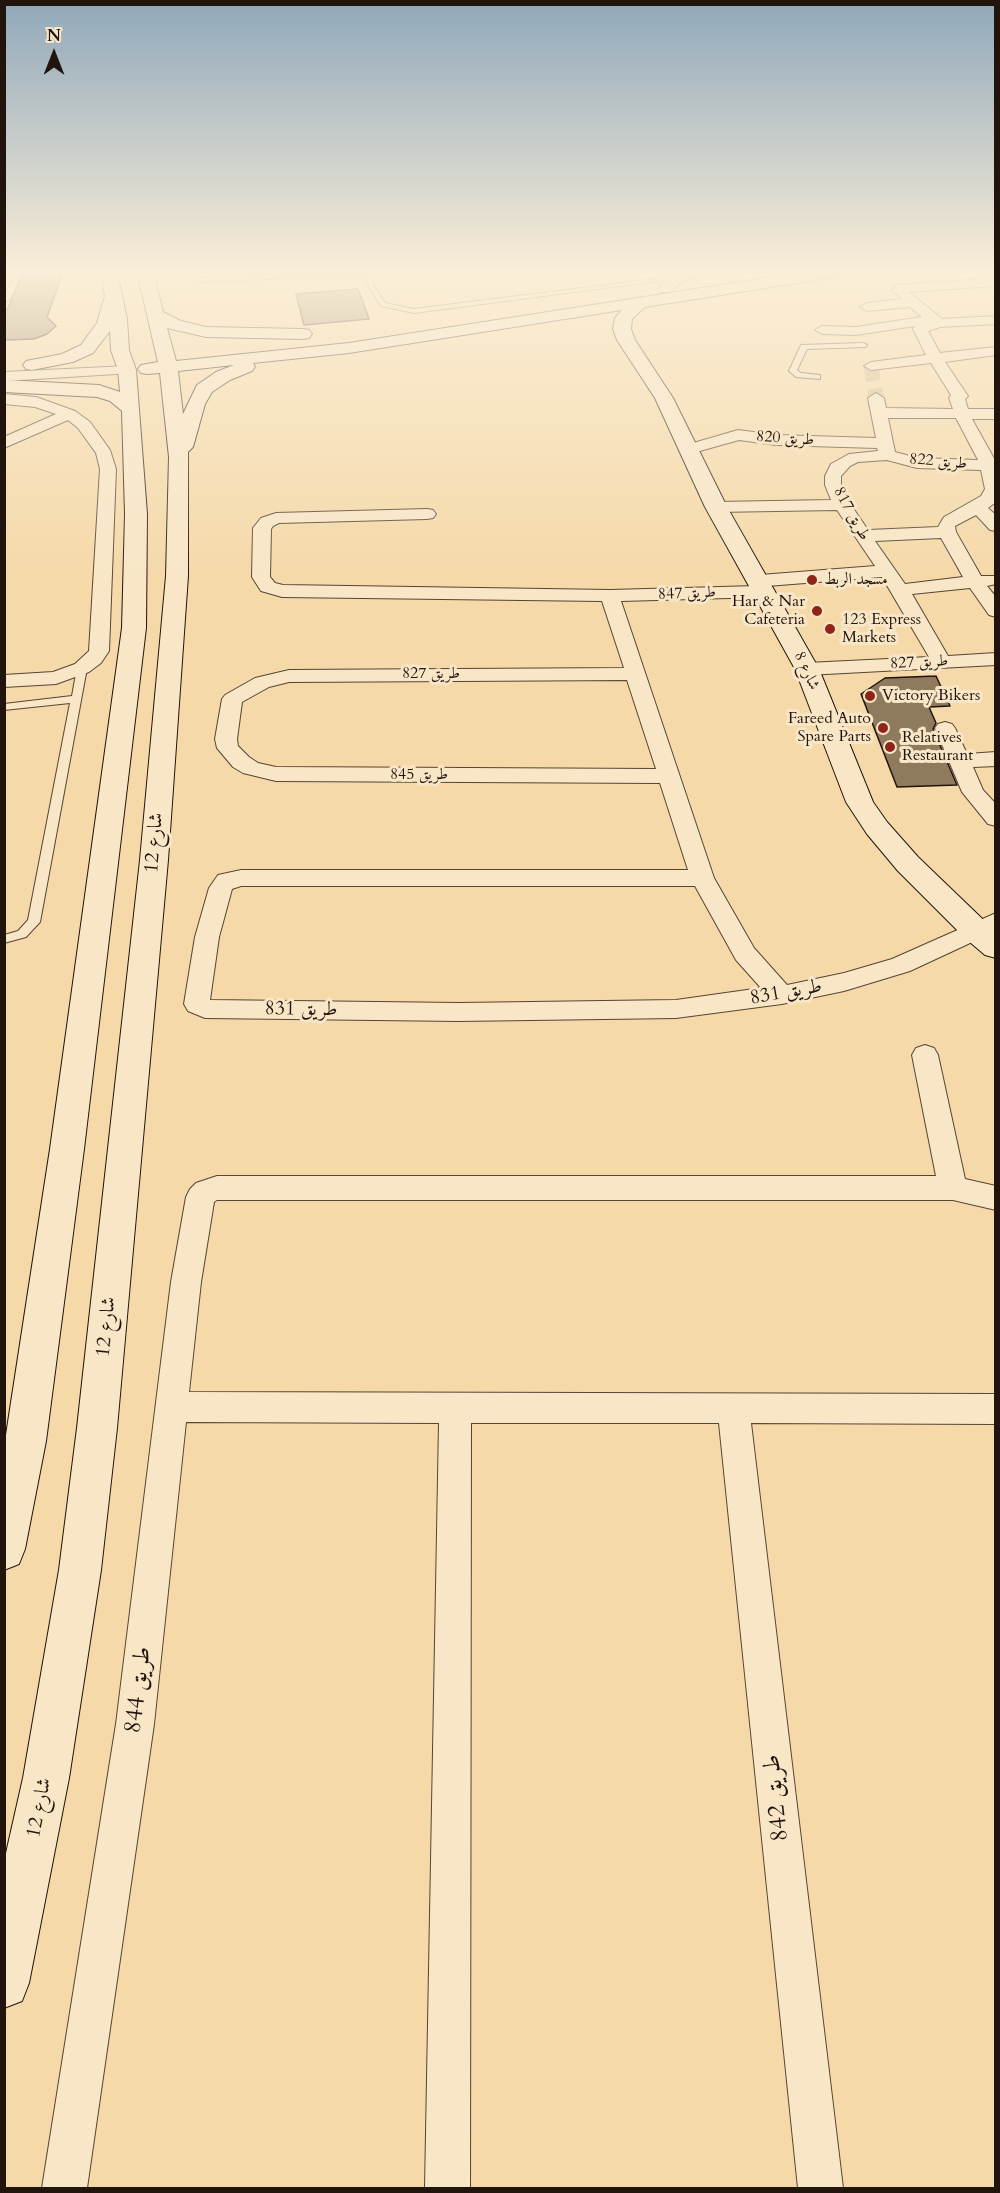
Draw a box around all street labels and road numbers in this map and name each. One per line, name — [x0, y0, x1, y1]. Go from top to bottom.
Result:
street label: طريق 820 — [755, 427, 815, 451]
street label: طريق 822 — [908, 450, 968, 474]
street label: طريق 817 — [829, 484, 873, 544]
street label: طريق 847 — [658, 583, 716, 605]
street label: شارع 8 — [789, 649, 823, 693]
street label: طريق 827 — [889, 652, 949, 674]
street label: طريق 827 — [402, 664, 460, 684]
street label: طريق 845 — [390, 765, 448, 785]
street label: شارع 12 — [140, 812, 170, 874]
street label: طريق 831 — [748, 975, 824, 1011]
street label: طريق 831 — [264, 997, 338, 1023]
street label: شارع 12 — [92, 1296, 122, 1358]
street label: طريق 844 — [119, 1645, 159, 1735]
street label: طريق 842 — [758, 1753, 796, 1843]
street label: شارع 12 — [22, 1776, 58, 1840]

